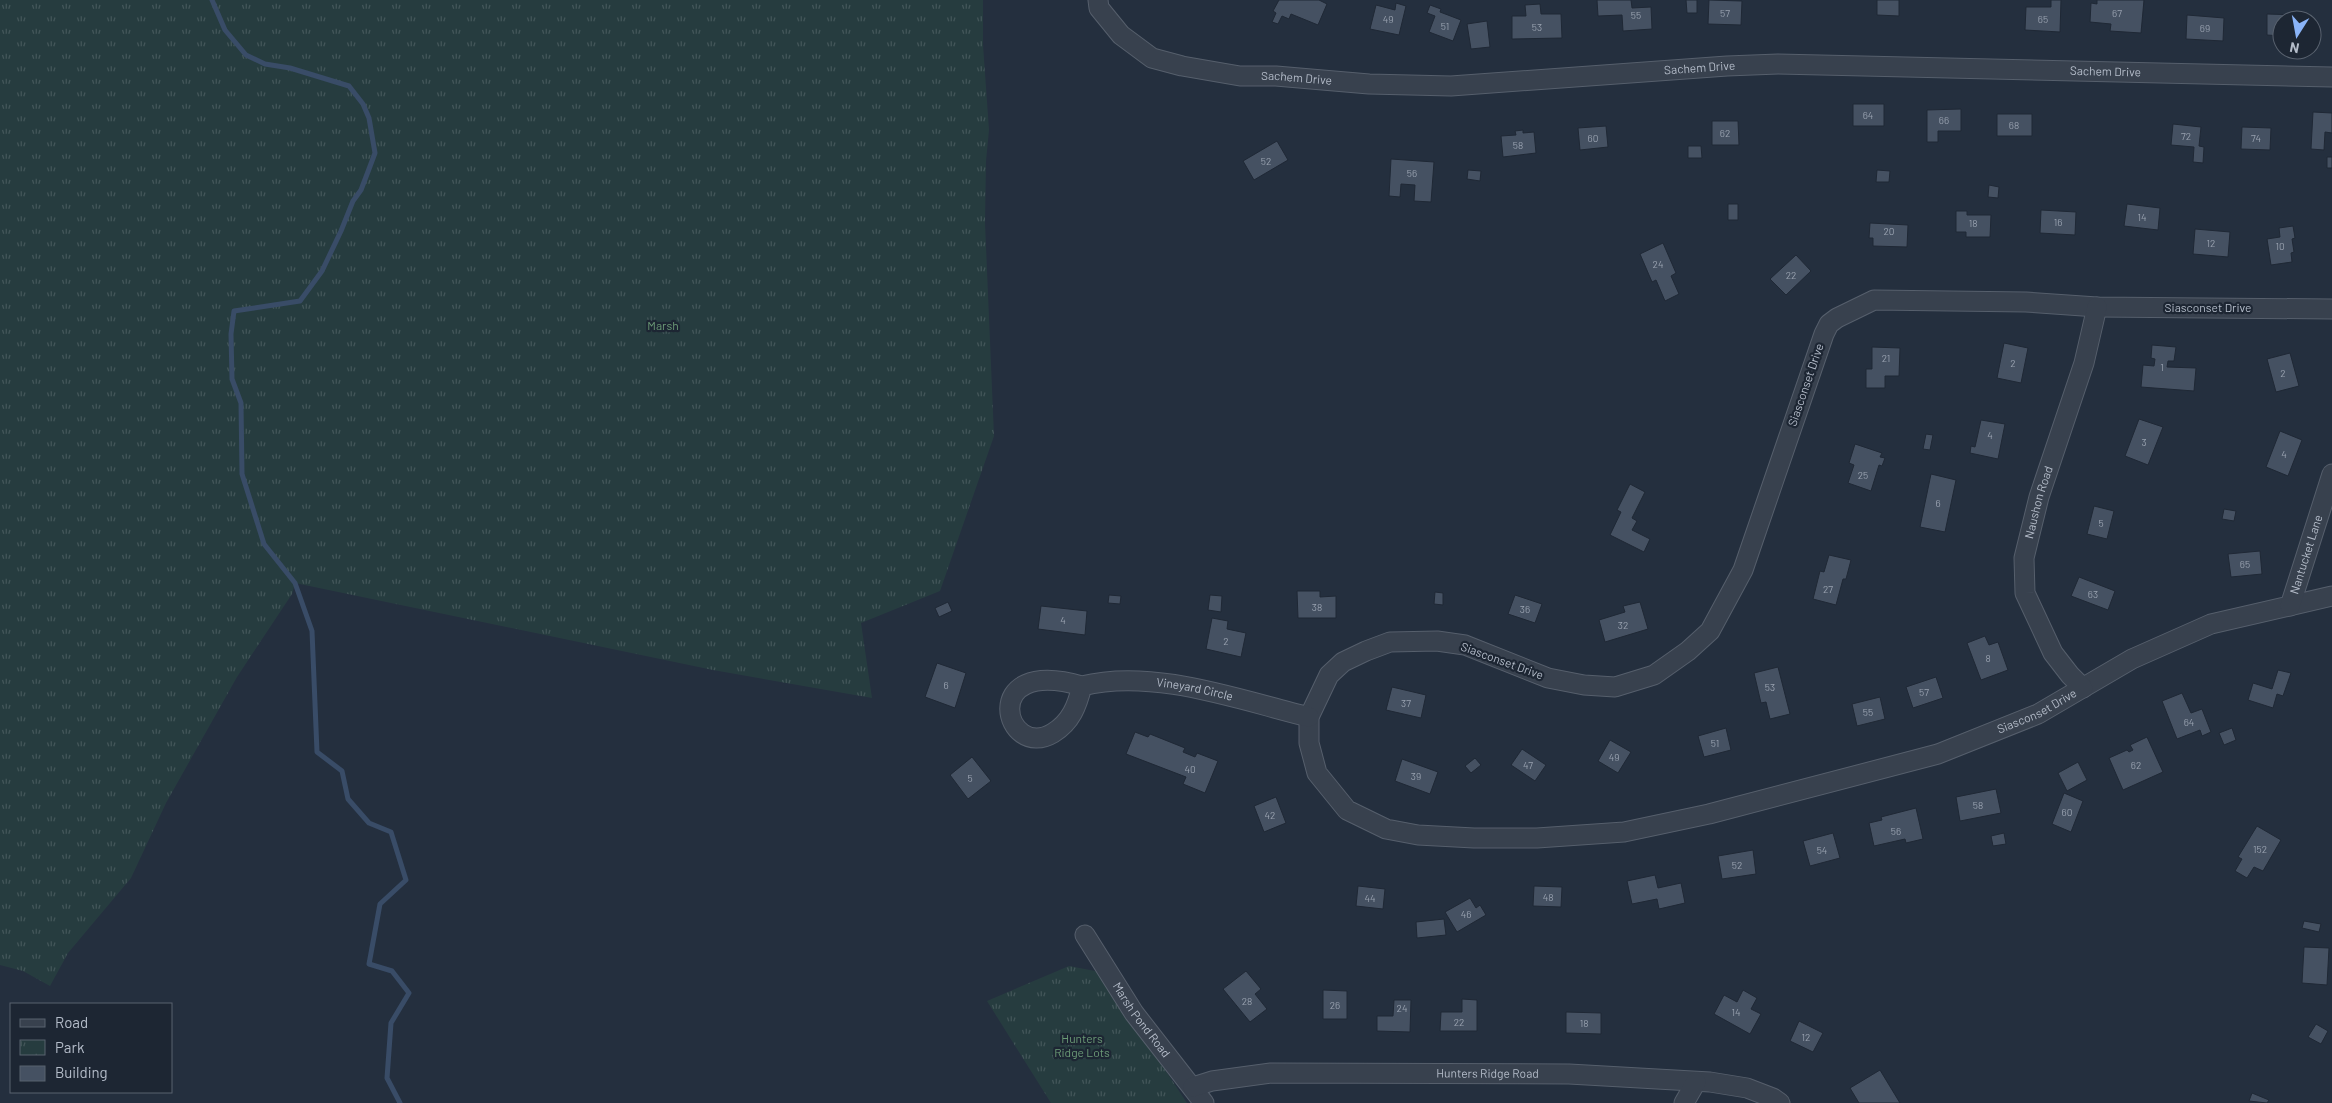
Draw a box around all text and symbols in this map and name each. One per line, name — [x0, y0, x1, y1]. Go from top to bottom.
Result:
house number: 57 — [1720, 7, 1730, 19]
house number: 67 — [2112, 7, 2122, 19]
house number: 55 — [1631, 9, 1641, 21]
north arrow — [2272, 10, 2322, 60]
house number: 49 — [1383, 13, 1393, 25]
house number: 65 — [2038, 13, 2048, 25]
house number: 51 — [1441, 20, 1449, 32]
house number: 53 — [1532, 21, 1542, 33]
house number: 69 — [2200, 22, 2210, 34]
text: N — [2288, 39, 2301, 57]
street label: Sachem Drive — [1663, 58, 1735, 77]
street label: Sachem Drive — [2070, 63, 2141, 79]
street label: Sachem Drive — [1261, 68, 1333, 87]
house number: 64 — [1863, 109, 1873, 121]
house number: 66 — [1939, 114, 1949, 126]
house number: 68 — [2009, 119, 2019, 131]
house number: 62 — [1720, 127, 1730, 139]
house number: 72 — [2181, 130, 2191, 142]
house number: 60 — [1588, 132, 1598, 144]
house number: 74 — [2251, 132, 2261, 144]
house number: 58 — [1513, 139, 1523, 151]
house number: 52 — [1261, 155, 1271, 167]
house number: 56 — [1407, 167, 1417, 179]
house number: 14 — [2137, 211, 2147, 223]
house number: 16 — [2054, 216, 2062, 228]
house number: 18 — [1969, 217, 1977, 229]
house number: 20 — [1883, 225, 1895, 237]
house number: 12 — [2207, 237, 2215, 249]
house number: 10 — [2275, 240, 2285, 252]
house number: 24 — [1653, 258, 1663, 270]
house number: 22 — [1786, 269, 1796, 281]
street label: Siasconset Drive — [2165, 300, 2251, 314]
park label: Marsh — [647, 318, 679, 332]
street label: Siasconset Drive — [1784, 341, 1826, 428]
house number: 21 — [1882, 352, 1890, 364]
house number: 2 — [2010, 357, 2016, 369]
house number: 1 — [2160, 361, 2164, 373]
house number: 2 — [2280, 367, 2286, 379]
house number: 4 — [1987, 429, 1993, 441]
house number: 3 — [2141, 436, 2147, 448]
house number: 4 — [2281, 448, 2287, 460]
street label: Naushon Road — [2021, 464, 2055, 540]
house number: 25 — [1858, 469, 1868, 481]
house number: 6 — [1935, 497, 1941, 509]
street label: Nantucket Lane — [2286, 513, 2325, 596]
house number: 5 — [2098, 517, 2104, 529]
house number: 65 — [2240, 558, 2250, 570]
house number: 27 — [1823, 583, 1833, 595]
house number: 63 — [2088, 588, 2098, 600]
house number: 38 — [1312, 601, 1322, 613]
house number: 36 — [1520, 603, 1530, 615]
house number: 4 — [1060, 614, 1066, 626]
house number: 32 — [1618, 619, 1628, 631]
house number: 2 — [1223, 635, 1229, 647]
street label: Siasconset Drive — [1459, 639, 1546, 681]
house number: 8 — [1985, 652, 1991, 664]
street label: Vineyard Circle — [1156, 674, 1235, 703]
house number: 6 — [943, 679, 949, 691]
house number: 53 — [1765, 681, 1775, 693]
street label: Siasconset Drive — [1995, 685, 2079, 736]
house number: 57 — [1919, 686, 1929, 698]
house number: 37 — [1401, 697, 1411, 709]
house number: 55 — [1863, 706, 1873, 718]
house number: 64 — [2184, 716, 2194, 728]
house number: 51 — [1711, 737, 1719, 749]
house number: 49 — [1609, 751, 1619, 763]
house number: 47 — [1523, 759, 1533, 771]
house number: 62 — [2131, 759, 2141, 771]
house number: 40 — [1184, 763, 1196, 775]
house number: 39 — [1411, 770, 1421, 782]
house number: 5 — [967, 772, 973, 784]
house number: 58 — [1973, 799, 1983, 811]
house number: 60 — [2062, 806, 2072, 818]
house number: 42 — [1265, 809, 1275, 821]
house number: 56 — [1891, 825, 1901, 837]
house number: 152 — [2253, 843, 2267, 855]
house number: 54 — [1817, 844, 1827, 856]
house number: 52 — [1732, 859, 1742, 871]
house number: 48 — [1543, 891, 1553, 903]
house number: 44 — [1364, 892, 1376, 904]
house number: 46 — [1461, 908, 1471, 920]
street label: Marsh Pond Road — [1110, 979, 1174, 1060]
house number: 28 — [1242, 995, 1252, 1007]
house number: 26 — [1330, 999, 1340, 1011]
house number: 24 — [1397, 1002, 1407, 1014]
legend — [10, 1003, 172, 1093]
house number: 14 — [1731, 1006, 1741, 1018]
text: Road — [55, 1013, 88, 1031]
house number: 22 — [1454, 1016, 1464, 1028]
house number: 18 — [1580, 1017, 1588, 1029]
park label: Hunters Ridge Lots — [1054, 1031, 1110, 1059]
house number: 12 — [1802, 1031, 1810, 1043]
text: Park — [55, 1038, 85, 1056]
text: Building — [55, 1063, 108, 1081]
street label: Hunters Ridge Road — [1436, 1066, 1539, 1080]

